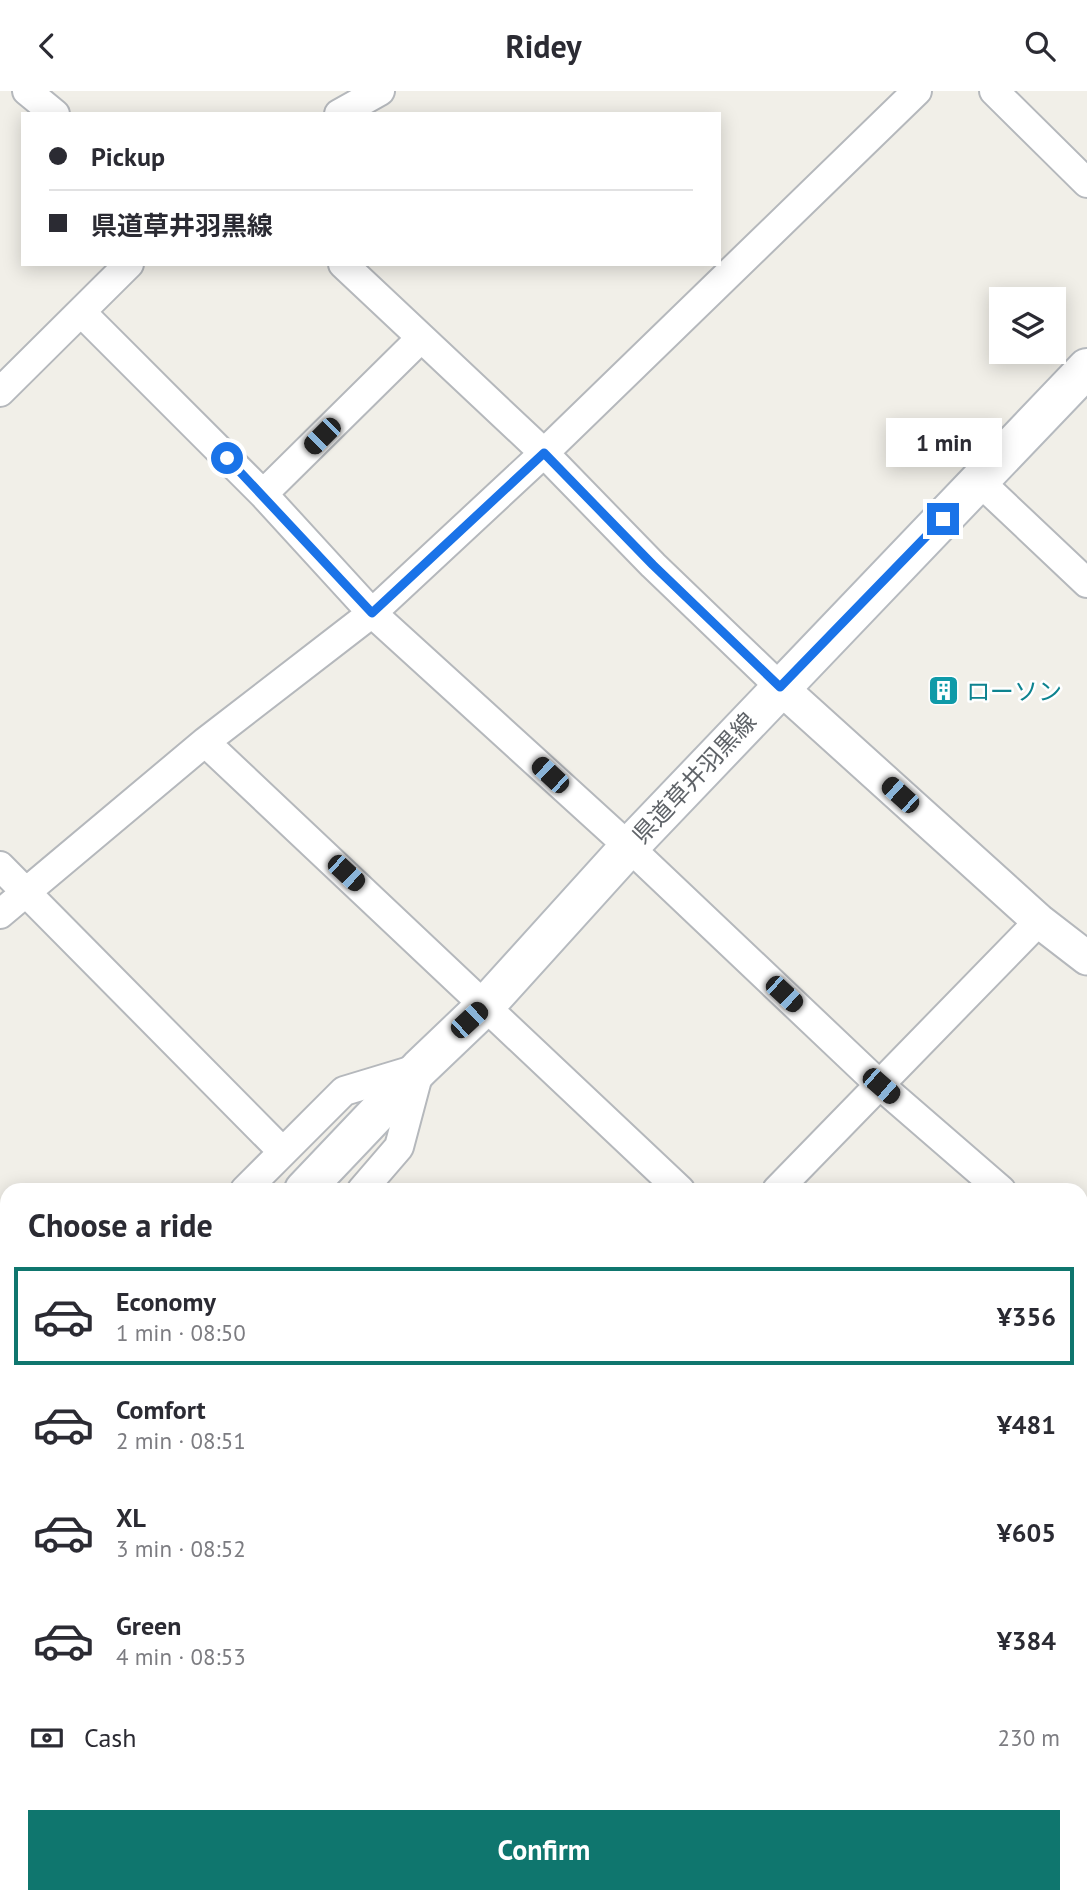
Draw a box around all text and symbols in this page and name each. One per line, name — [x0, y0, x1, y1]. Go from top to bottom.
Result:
text: Ridey — [505, 25, 582, 67]
icon: back — [28, 27, 66, 65]
icon: search — [1021, 27, 1059, 65]
text: Pickup — [91, 140, 165, 173]
text: 県道草井羽黒線 — [91, 209, 273, 242]
map controls — [989, 287, 1066, 364]
button: layers — [989, 287, 1066, 364]
car — [300, 414, 345, 458]
callout: 1 min — [885, 417, 1001, 467]
text: 1 min — [916, 428, 972, 457]
route start — [211, 442, 243, 474]
route end — [927, 503, 959, 535]
building icon: ローソン — [926, 674, 960, 708]
place label: ローソン — [966, 676, 1062, 707]
street label: 県道草井羽黒線 — [625, 706, 763, 850]
car — [528, 753, 573, 797]
car — [878, 773, 923, 817]
car — [324, 851, 369, 895]
car — [762, 972, 807, 1016]
car — [447, 998, 492, 1042]
car — [859, 1064, 904, 1108]
text: Choose a ride — [28, 1204, 213, 1246]
icon: car — [32, 1285, 95, 1348]
text: Economy — [116, 1285, 216, 1318]
text: ¥356 — [997, 1300, 1056, 1333]
text: 1 min · 08:50 — [116, 1318, 246, 1347]
icon: car — [32, 1393, 95, 1456]
text: Comfort — [116, 1393, 206, 1426]
text: ¥481 — [997, 1408, 1056, 1441]
text: 2 min · 08:51 — [116, 1426, 246, 1455]
icon: car — [32, 1501, 95, 1564]
text: XL — [116, 1501, 146, 1534]
text: ¥605 — [997, 1516, 1056, 1549]
text: 3 min · 08:52 — [116, 1534, 246, 1563]
icon: car — [32, 1609, 95, 1672]
text: Green — [116, 1609, 181, 1642]
text: ¥384 — [997, 1624, 1056, 1657]
text: 4 min · 08:53 — [116, 1642, 246, 1671]
icon: cash — [28, 1719, 66, 1757]
text: Cash — [84, 1721, 136, 1754]
text: 230 m — [998, 1723, 1060, 1752]
button: Confirm — [28, 1810, 1060, 1890]

